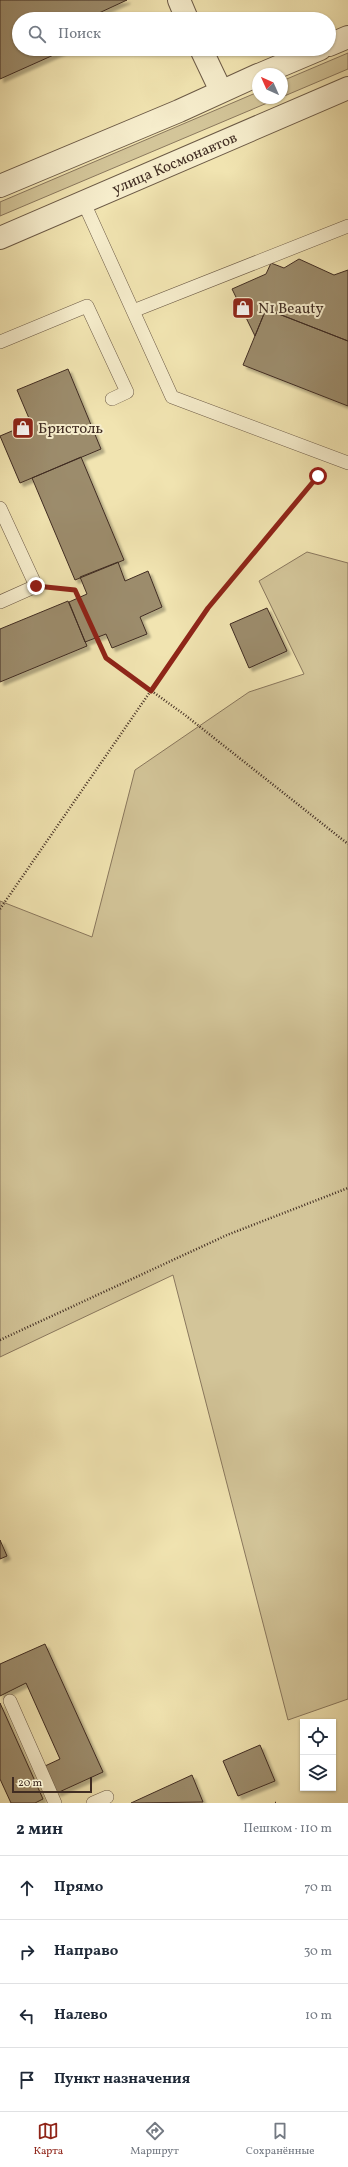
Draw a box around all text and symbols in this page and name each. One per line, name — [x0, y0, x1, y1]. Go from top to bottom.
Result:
search box — [12, 12, 336, 56]
icon: search — [26, 23, 48, 45]
text: Поиск — [58, 24, 101, 45]
north arrow — [252, 68, 288, 104]
street label: улица Космонавтов — [109, 128, 241, 200]
shop icon: N1 Beauty — [230, 295, 256, 321]
place label: N1 Beauty — [258, 299, 324, 320]
shop icon: Бристоль — [10, 415, 36, 441]
place label: Бристоль — [38, 419, 103, 440]
route start — [309, 467, 327, 485]
route end — [27, 577, 45, 595]
map controls — [300, 1719, 336, 1791]
button: locate — [300, 1719, 336, 1755]
button: layers — [300, 1755, 336, 1791]
scale bar — [12, 1775, 92, 1794]
text: 20 m — [18, 1776, 42, 1791]
text: 2 мин — [16, 1818, 63, 1841]
text: Пешком · 110 m — [243, 1820, 332, 1838]
icon: ahead — [16, 1877, 38, 1899]
text: Прямо — [54, 1877, 103, 1898]
text: 70 m — [304, 1879, 332, 1897]
icon: right — [16, 1941, 38, 1963]
text: Направо — [54, 1941, 118, 1962]
text: 30 m — [304, 1943, 332, 1961]
icon: left — [16, 2005, 38, 2027]
text: Налево — [54, 2005, 108, 2026]
text: 10 m — [305, 2007, 332, 2025]
icon: arrive — [16, 2069, 38, 2091]
text: Пункт назначения — [54, 2069, 190, 2090]
tab: Карта — [33, 2120, 63, 2159]
tab: Маршрут — [130, 2120, 179, 2159]
tab: Сохранённые — [246, 2120, 314, 2159]

